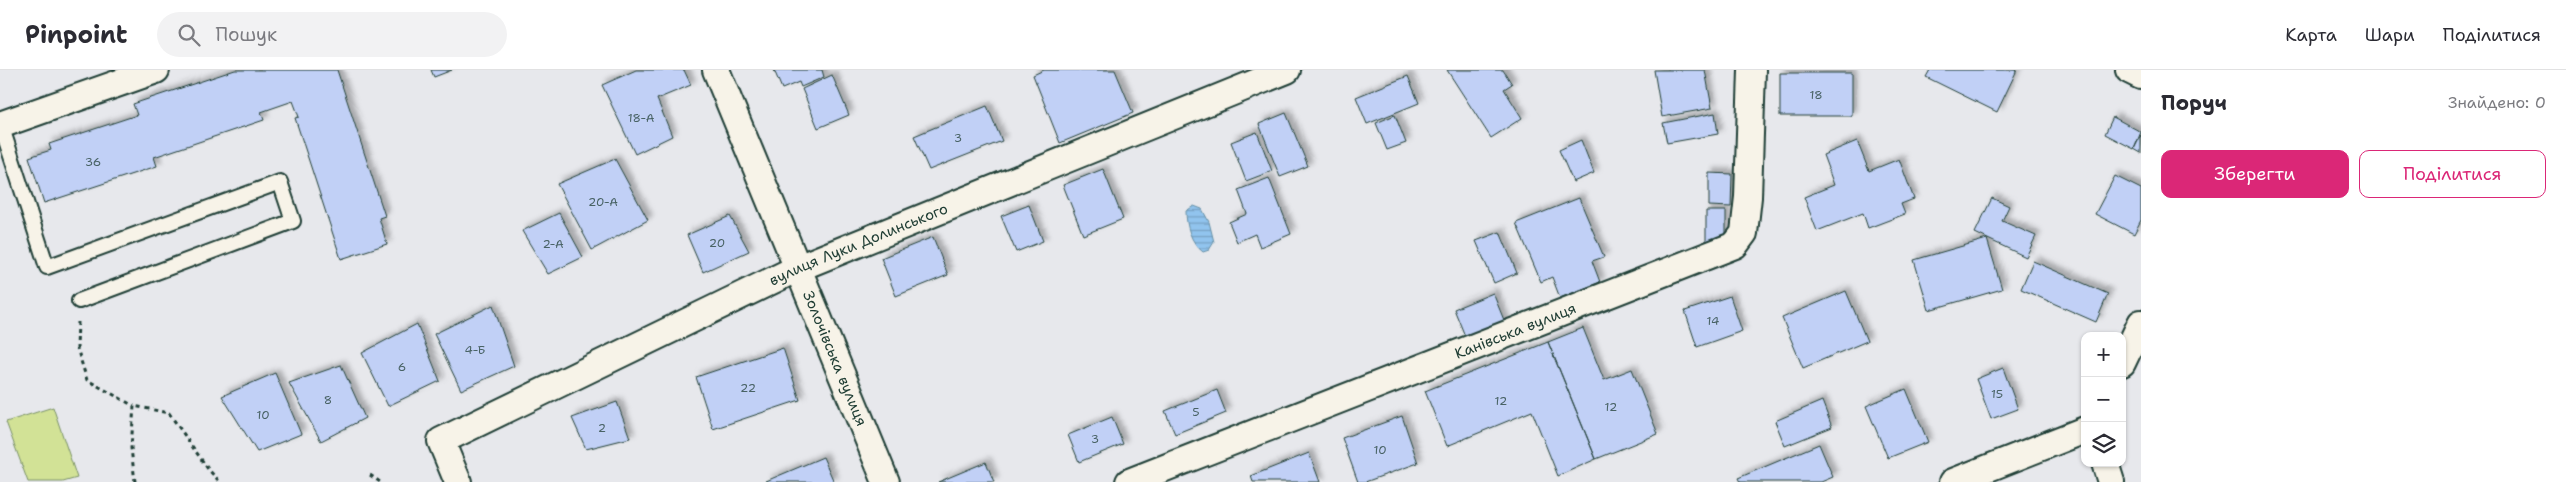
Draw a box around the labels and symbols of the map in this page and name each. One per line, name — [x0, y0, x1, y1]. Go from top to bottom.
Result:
house number: 18 — [1809, 87, 1823, 103]
house number: 18-А — [628, 110, 655, 126]
house number: 3 — [954, 130, 962, 146]
house number: 36 — [85, 154, 101, 170]
house number: 20-А — [588, 194, 618, 210]
street label: вулиця Луки Долинського — [766, 198, 951, 291]
house number: 20 — [709, 235, 725, 251]
house number: 2-А — [542, 236, 564, 252]
street label: Золочівська вулиця — [798, 288, 872, 429]
street label: Канівська вулиця — [1452, 298, 1579, 364]
house number: 14 — [1707, 313, 1719, 329]
house number: 4-Б — [464, 342, 486, 358]
house number: 6 — [398, 359, 406, 375]
house number: 22 — [740, 380, 756, 396]
house number: 15 — [1991, 386, 2003, 402]
house number: 8 — [324, 392, 332, 408]
house number: 12 — [1495, 393, 1507, 409]
house number: 12 — [1605, 399, 1617, 415]
house number: 5 — [1192, 404, 1200, 420]
house number: 10 — [256, 407, 270, 423]
house number: 2 — [598, 420, 606, 436]
house number: 3 — [1091, 431, 1099, 447]
house number: 10 — [1373, 442, 1387, 458]

